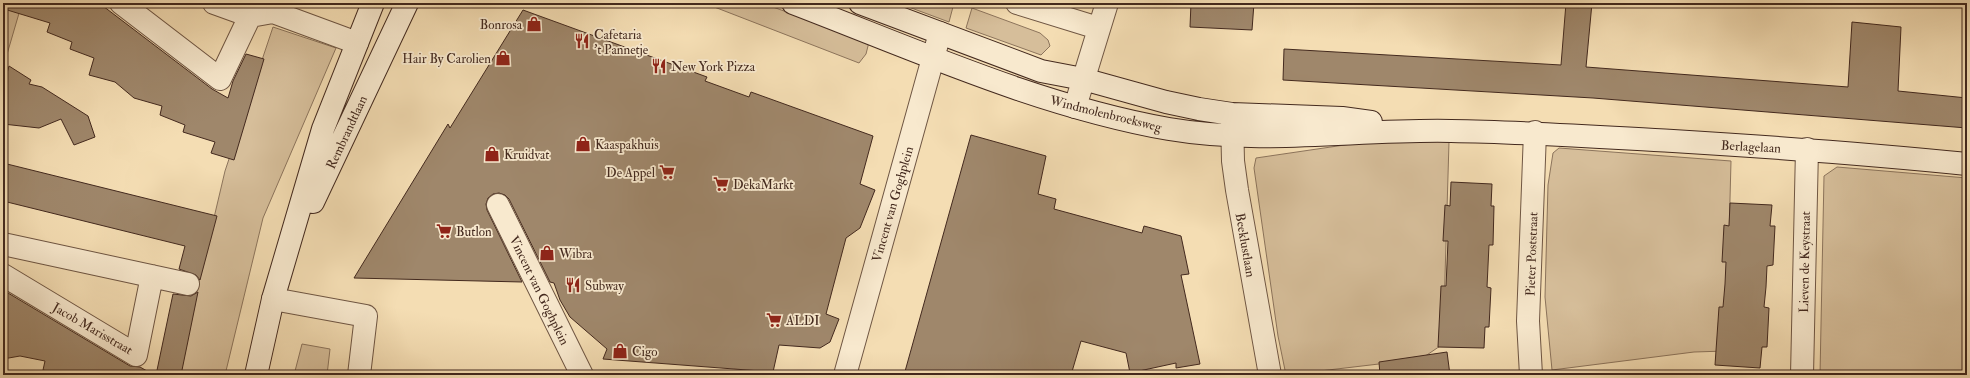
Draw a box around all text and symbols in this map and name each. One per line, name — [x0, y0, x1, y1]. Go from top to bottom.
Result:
shop icon: Bonrosa — [525, 15, 543, 33]
place label: Bonrosa — [480, 17, 523, 33]
place label: Cafetaria 't Pannetje — [594, 27, 649, 58]
restaurant icon: Cafetaria 't Pannetje — [573, 32, 591, 50]
shop icon: Hair By Carolien — [494, 49, 512, 67]
place label: Hair By Carolien — [402, 51, 491, 68]
restaurant icon: New York Pizza — [650, 57, 668, 75]
place label: New York Pizza — [671, 59, 756, 75]
street label: Windmolenbroeksweg — [1047, 92, 1164, 136]
street label: Rembrandtlaan — [323, 93, 371, 172]
shop icon: Kaaspakhuis — [574, 135, 592, 153]
place label: Kaaspakhuis — [595, 137, 659, 154]
street label: Berlagelaan — [1721, 137, 1782, 157]
street label: Vincent van Goghplein — [869, 144, 918, 264]
shop icon: Kruidvat — [483, 145, 501, 163]
place label: Kruidvat — [504, 147, 550, 163]
supermarket icon: De Appel — [658, 163, 676, 181]
place label: De Appel — [606, 165, 656, 182]
supermarket icon: DekaMarkt — [712, 175, 730, 193]
place label: DekaMarkt — [733, 177, 794, 193]
street label: Lieven de Keystraat — [1796, 211, 1815, 313]
street label: Beeklustlaan — [1231, 212, 1259, 279]
street label: Pieter Poststraat — [1523, 212, 1541, 296]
supermarket icon: Butlon — [435, 222, 453, 240]
place label: Butlon — [456, 224, 492, 240]
street label: Vincent van Goghplein — [505, 233, 573, 348]
shop icon: Wibra — [538, 244, 556, 262]
place label: Wibra — [558, 246, 593, 262]
restaurant icon: Subway — [564, 276, 582, 294]
place label: Subway — [585, 278, 624, 295]
street label: Jacob Marisstraat — [49, 299, 135, 358]
supermarket icon: ALDI — [765, 311, 783, 329]
place label: ALDI — [785, 313, 819, 329]
shop icon: Cigo — [611, 342, 629, 360]
place label: Cigo — [632, 344, 658, 360]

